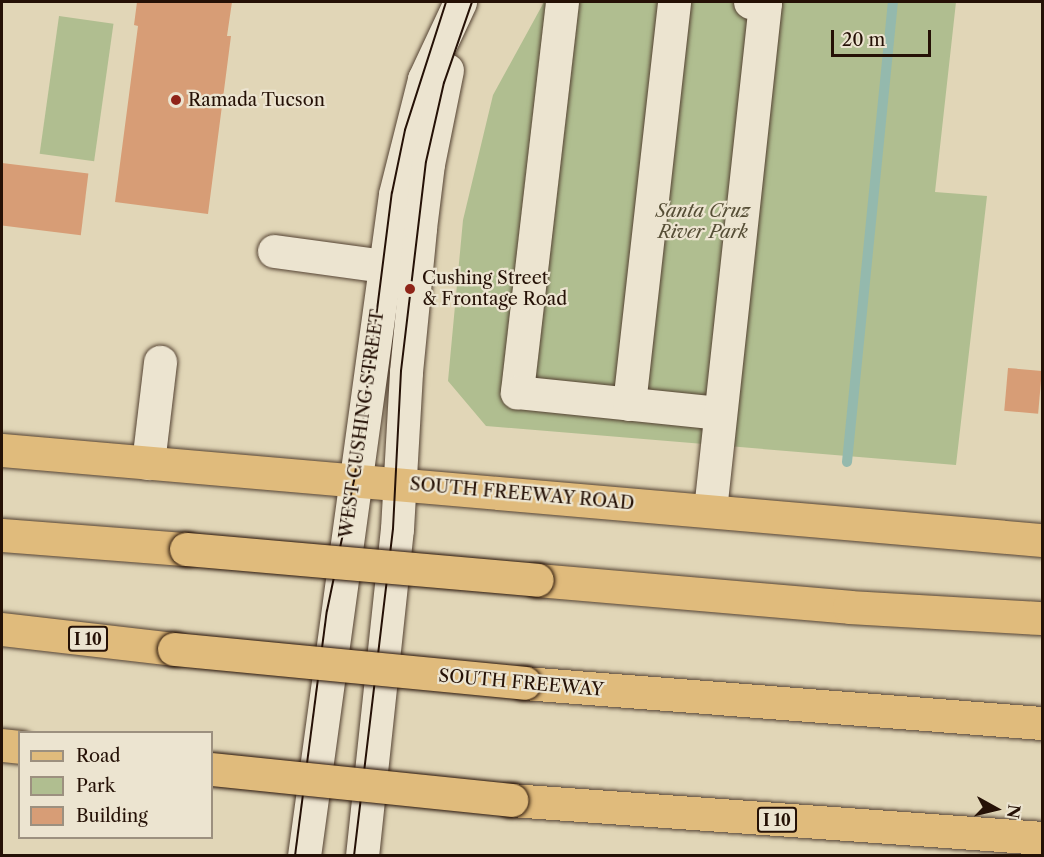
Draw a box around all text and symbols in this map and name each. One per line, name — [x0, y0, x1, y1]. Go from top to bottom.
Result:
scale bar — [834, 18, 934, 56]
text: 20 m — [842, 29, 885, 51]
place label: Ramada Tucson — [188, 89, 326, 111]
marker: Ramada Tucson — [169, 93, 183, 107]
park label: Santa Cruz River Park — [656, 201, 750, 244]
place label: Cushing Street & Frontage Road — [422, 268, 567, 310]
marker: Cushing Street & Frontage Road — [403, 282, 417, 296]
street label: WEST CUSHING STREET — [335, 308, 389, 540]
street label: SOUTH FREEWAY ROAD — [409, 473, 635, 515]
road number: I 10 — [67, 626, 109, 652]
street label: SOUTH FREEWAY — [437, 665, 605, 701]
legend — [18, 731, 213, 839]
text: Road — [76, 745, 121, 767]
text: Park — [76, 775, 115, 797]
north arrow — [966, 779, 1026, 839]
text: N — [1003, 803, 1025, 820]
text: Building — [76, 805, 148, 827]
road number: I 10 — [756, 807, 798, 833]

